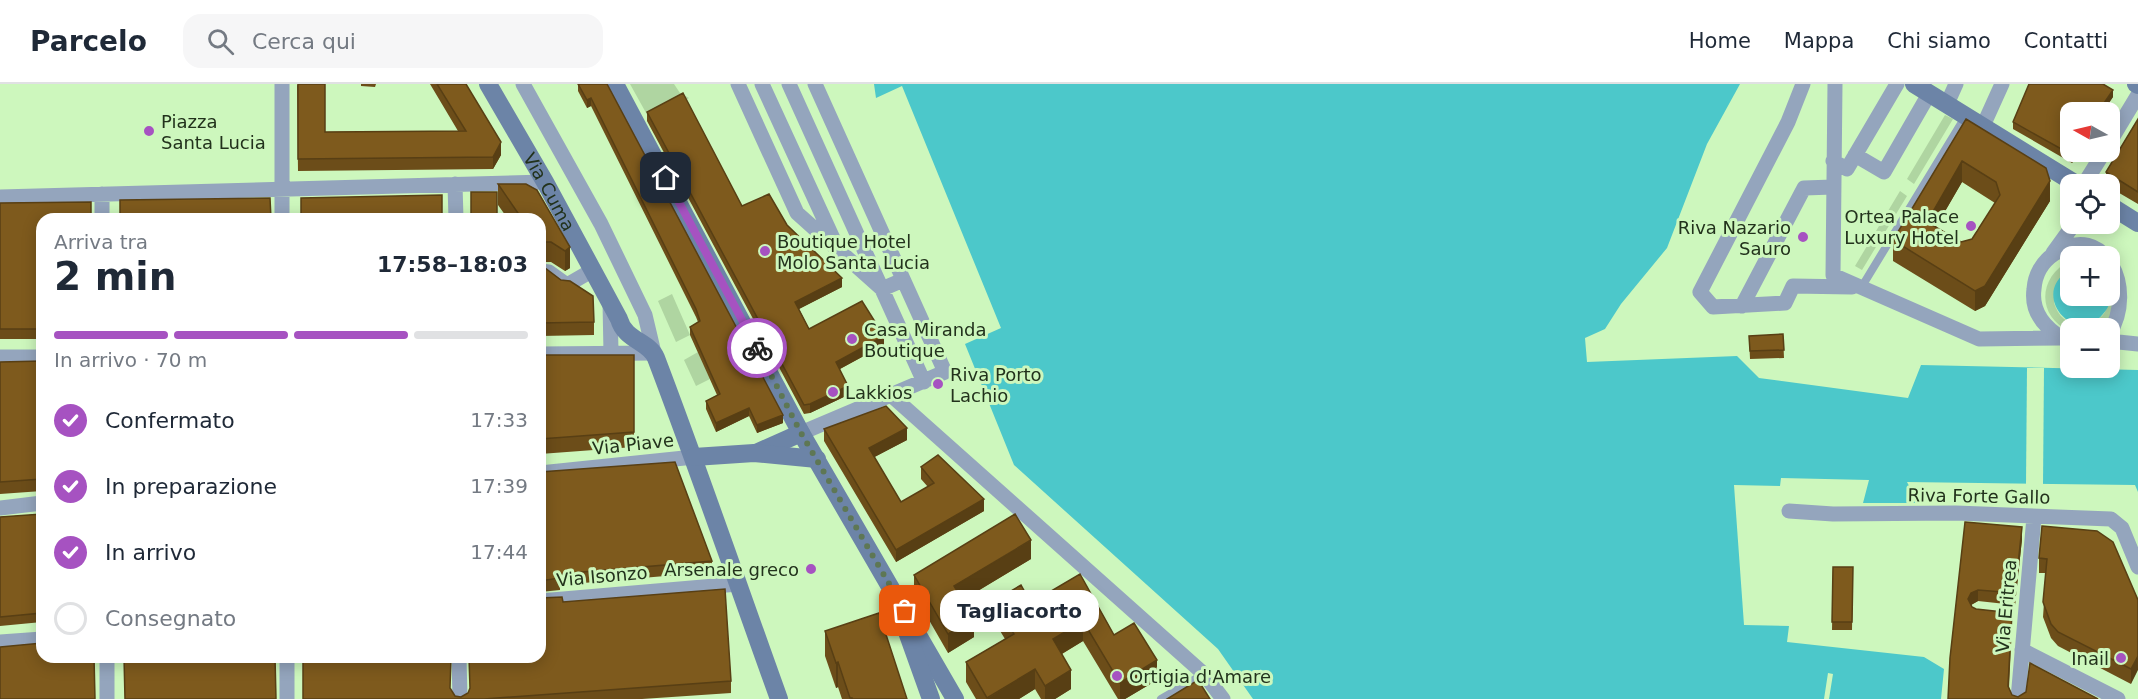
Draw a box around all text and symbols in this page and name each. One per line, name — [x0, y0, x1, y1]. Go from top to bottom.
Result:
search box — [183, 14, 603, 68]
text: Parcelo — [30, 25, 147, 58]
icon: search — [204, 25, 237, 58]
text: Cerca qui — [252, 29, 356, 54]
text: Home — [1689, 29, 1751, 53]
text: Mappa — [1784, 29, 1854, 53]
text: Chi siamo — [1887, 29, 1991, 53]
text: Contatti — [2024, 29, 2108, 53]
north arrow — [2060, 102, 2120, 162]
map controls — [2060, 102, 2120, 378]
place label: Piazza Santa Lucia — [161, 111, 266, 153]
marker: Piazza Santa Lucia — [142, 124, 156, 138]
street label: Via Cuma — [520, 149, 580, 234]
pin — [640, 152, 691, 203]
icon: home — [649, 161, 682, 194]
button: locate — [2060, 174, 2120, 234]
place label: Ortea Palace Luxury Hotel — [1844, 206, 1959, 248]
place label: Riva Nazario Sauro — [1678, 217, 1791, 259]
marker: Ortea Palace Luxury Hotel — [1964, 219, 1978, 233]
text: Arriva tra — [54, 230, 148, 254]
marker: Riva Nazario Sauro — [1796, 230, 1810, 244]
place label: Boutique Hotel Molo Santa Lucia — [777, 231, 930, 273]
marker: Boutique Hotel Molo Santa Lucia — [758, 244, 772, 258]
button: + — [2060, 246, 2120, 306]
text: 17:58–18:03 — [377, 252, 528, 277]
text: 2 min — [54, 254, 176, 299]
courier — [727, 318, 787, 378]
button: − — [2060, 318, 2120, 378]
place label: Casa Miranda Boutique — [864, 319, 987, 361]
icon: bike — [741, 332, 774, 365]
marker: Casa Miranda Boutique — [845, 332, 859, 346]
text: In arrivo · 70 m — [54, 348, 207, 372]
place label: Riva Porto Lachio — [950, 364, 1042, 406]
marker: Riva Porto Lachio — [931, 377, 945, 391]
place label: Lakkios — [845, 382, 912, 403]
marker: Lakkios — [826, 385, 840, 399]
icon: check — [54, 404, 87, 437]
text: Confermato — [105, 408, 235, 433]
text: 17:33 — [470, 408, 528, 432]
street label: Via Piave — [591, 429, 675, 459]
icon: check — [54, 470, 87, 503]
text: In preparazione — [105, 474, 277, 499]
text: 17:39 — [470, 474, 528, 498]
street label: Riva Forte Gallo — [1907, 484, 2051, 508]
icon: check — [54, 536, 87, 569]
text: In arrivo — [105, 540, 196, 565]
text: 17:44 — [470, 540, 528, 564]
street label: Via Eritrea — [1991, 558, 2021, 654]
place label: Arsenale greco — [664, 559, 799, 580]
street label: Via Isonzo — [556, 562, 648, 590]
marker: Arsenale greco — [804, 562, 818, 576]
pin — [879, 585, 930, 636]
callout: Tagliacorto — [941, 590, 1100, 632]
icon: bag — [888, 594, 921, 627]
text: Tagliacorto — [957, 599, 1082, 623]
text: Consegnato — [105, 606, 236, 631]
place label: Inail — [2071, 648, 2109, 669]
marker: Inail — [2114, 651, 2128, 665]
place label: Ortigia d'Amare — [1129, 666, 1271, 687]
marker: Ortigia d'Amare — [1110, 669, 1124, 683]

